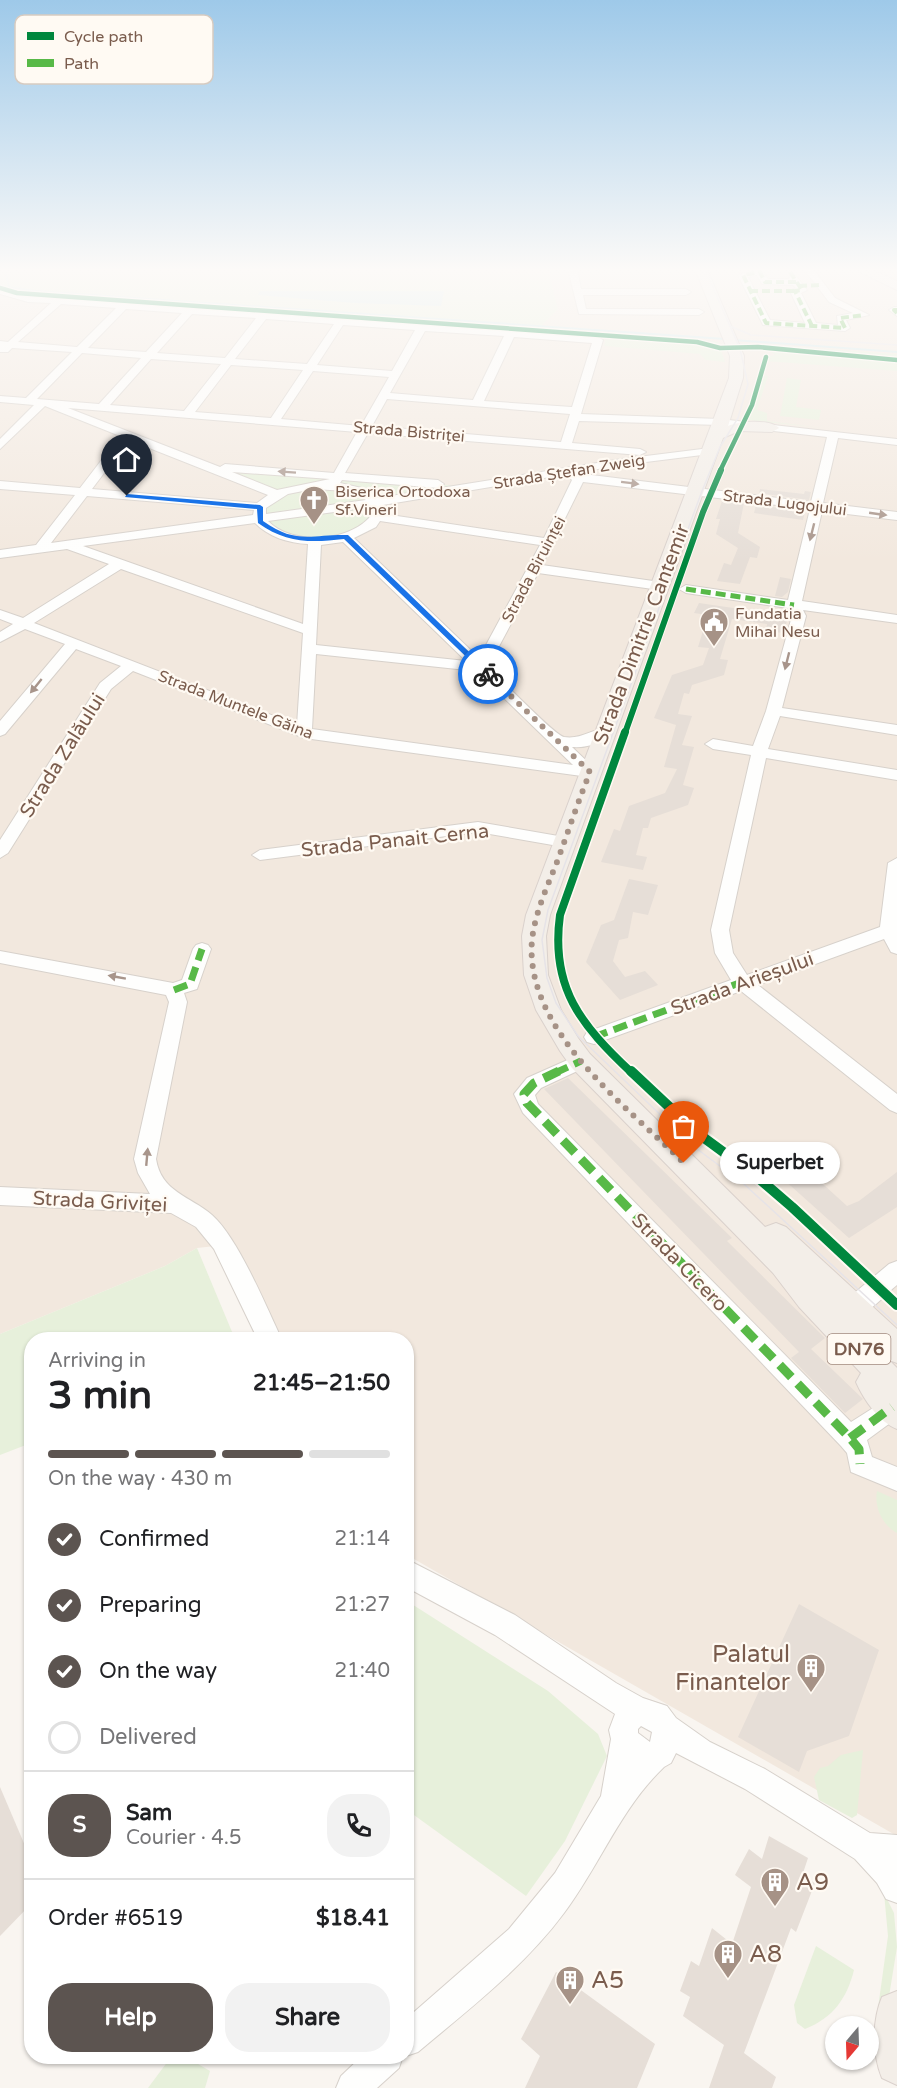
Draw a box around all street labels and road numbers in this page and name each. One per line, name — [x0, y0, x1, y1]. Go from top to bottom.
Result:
street label: Strada Bistriței — [352, 417, 465, 447]
street label: Strada Ștefan Zweig — [492, 450, 646, 494]
street label: Strada Lugojului — [722, 485, 848, 520]
street label: Strada Biruinței — [497, 513, 570, 626]
street label: Strada Dimitrie Cantemir — [589, 520, 695, 748]
street label: Strada Muntele Găina — [155, 666, 316, 744]
street label: Strada Zalăului — [15, 689, 111, 822]
street label: Strada Panait Cerna — [300, 819, 490, 863]
street label: Strada Arieșului — [668, 947, 817, 1021]
street label: Strada Griviței — [32, 1186, 168, 1218]
street label: Strada Cicero — [626, 1208, 732, 1317]
road number: DN76 — [828, 1334, 890, 1364]

